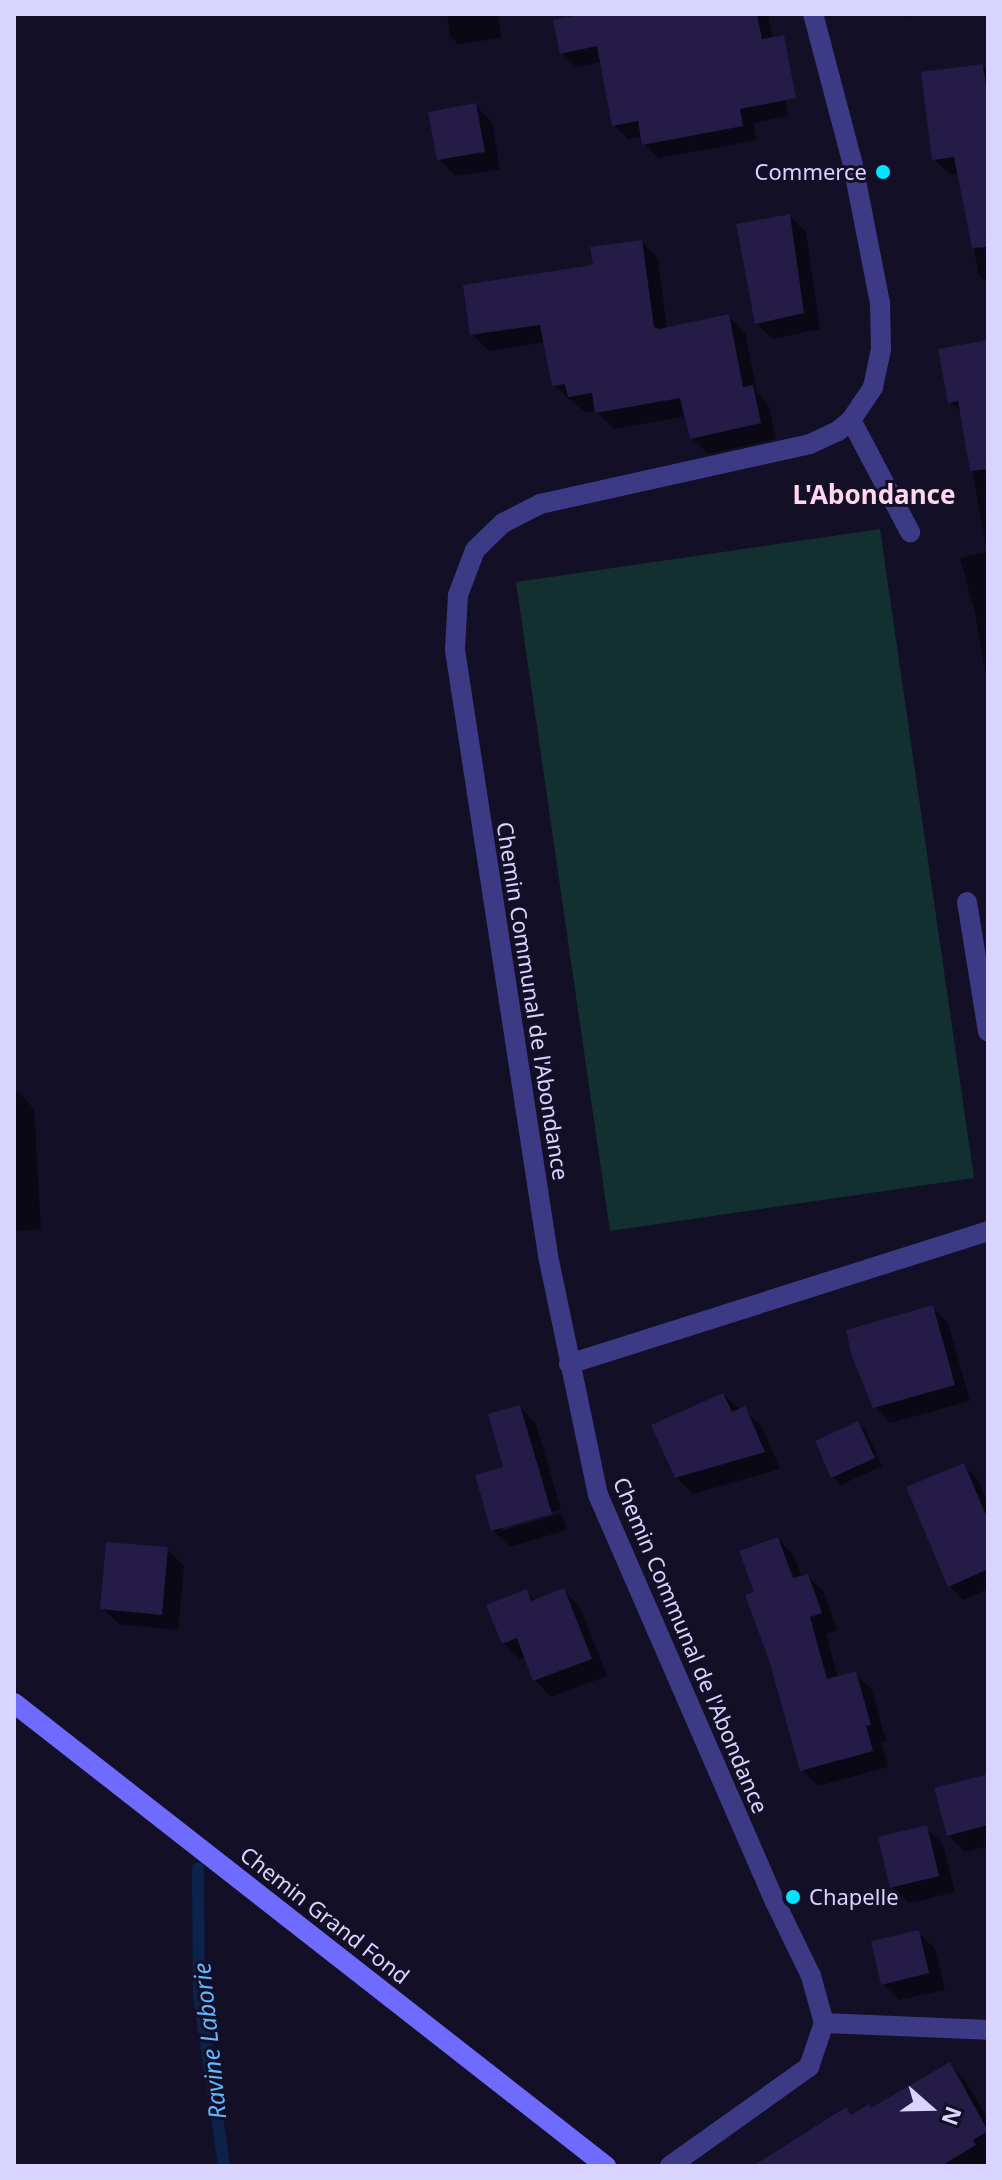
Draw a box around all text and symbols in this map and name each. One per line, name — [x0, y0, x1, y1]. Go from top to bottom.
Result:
place label: Commerce — [755, 159, 867, 185]
marker: Commerce — [874, 163, 892, 181]
district label: L'Abondance — [793, 479, 955, 511]
street label: Chemin Communal de l'Abondance — [492, 820, 574, 1182]
street label: Chemin Communal de l'Abondance — [608, 1473, 774, 1817]
street label: Chemin Grand Fond — [235, 1841, 415, 1989]
place label: Chapelle — [809, 1884, 899, 1910]
marker: Chapelle — [784, 1888, 802, 1906]
water label: Ravine Laborie — [186, 1961, 232, 2121]
north arrow — [890, 2068, 970, 2148]
text: N — [935, 2103, 970, 2130]

